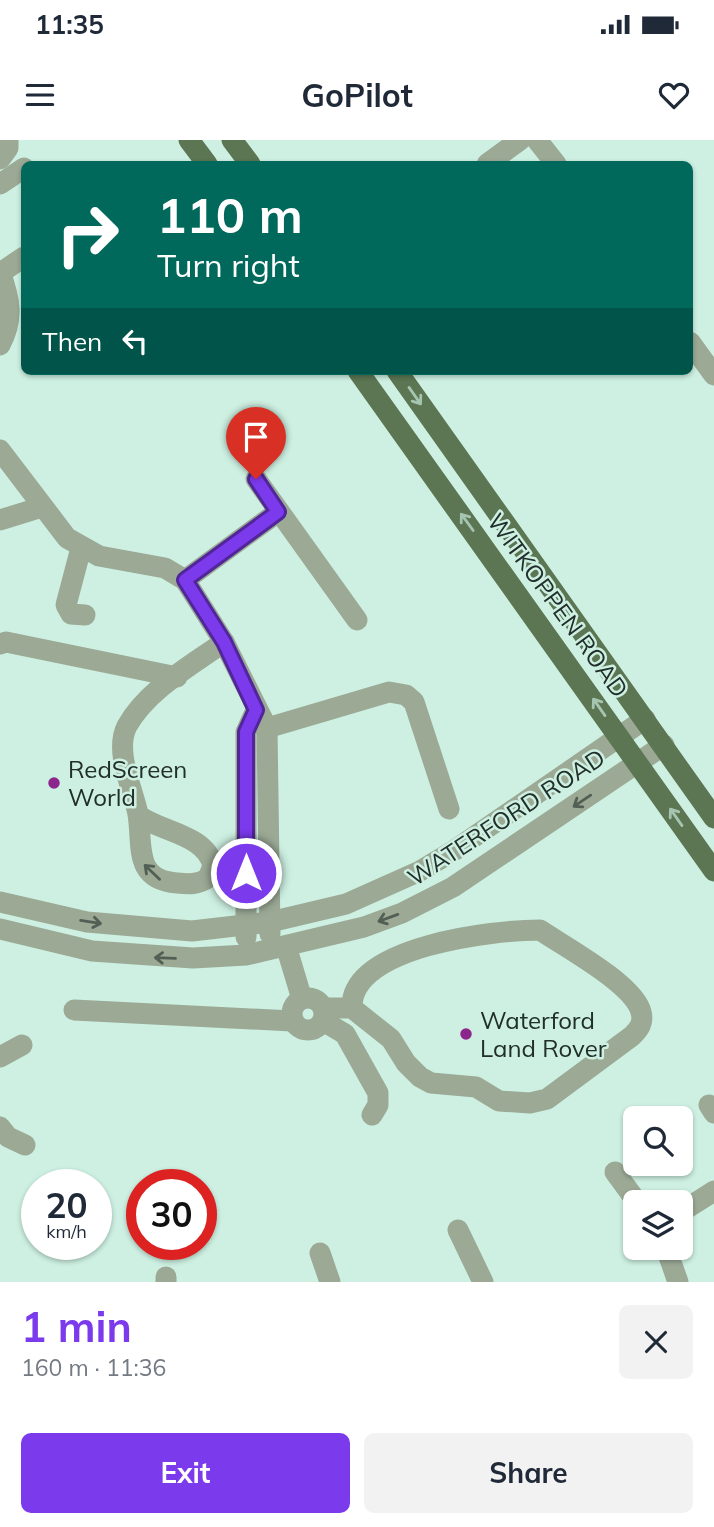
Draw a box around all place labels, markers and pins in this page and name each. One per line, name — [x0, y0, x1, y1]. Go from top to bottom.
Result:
pin — [226, 407, 286, 479]
place label: RedScreen World — [68, 754, 187, 812]
marker: RedScreen World — [46, 775, 62, 791]
place label: Waterford Land Rover — [480, 1005, 607, 1063]
marker: Waterford Land Rover — [458, 1026, 474, 1042]

